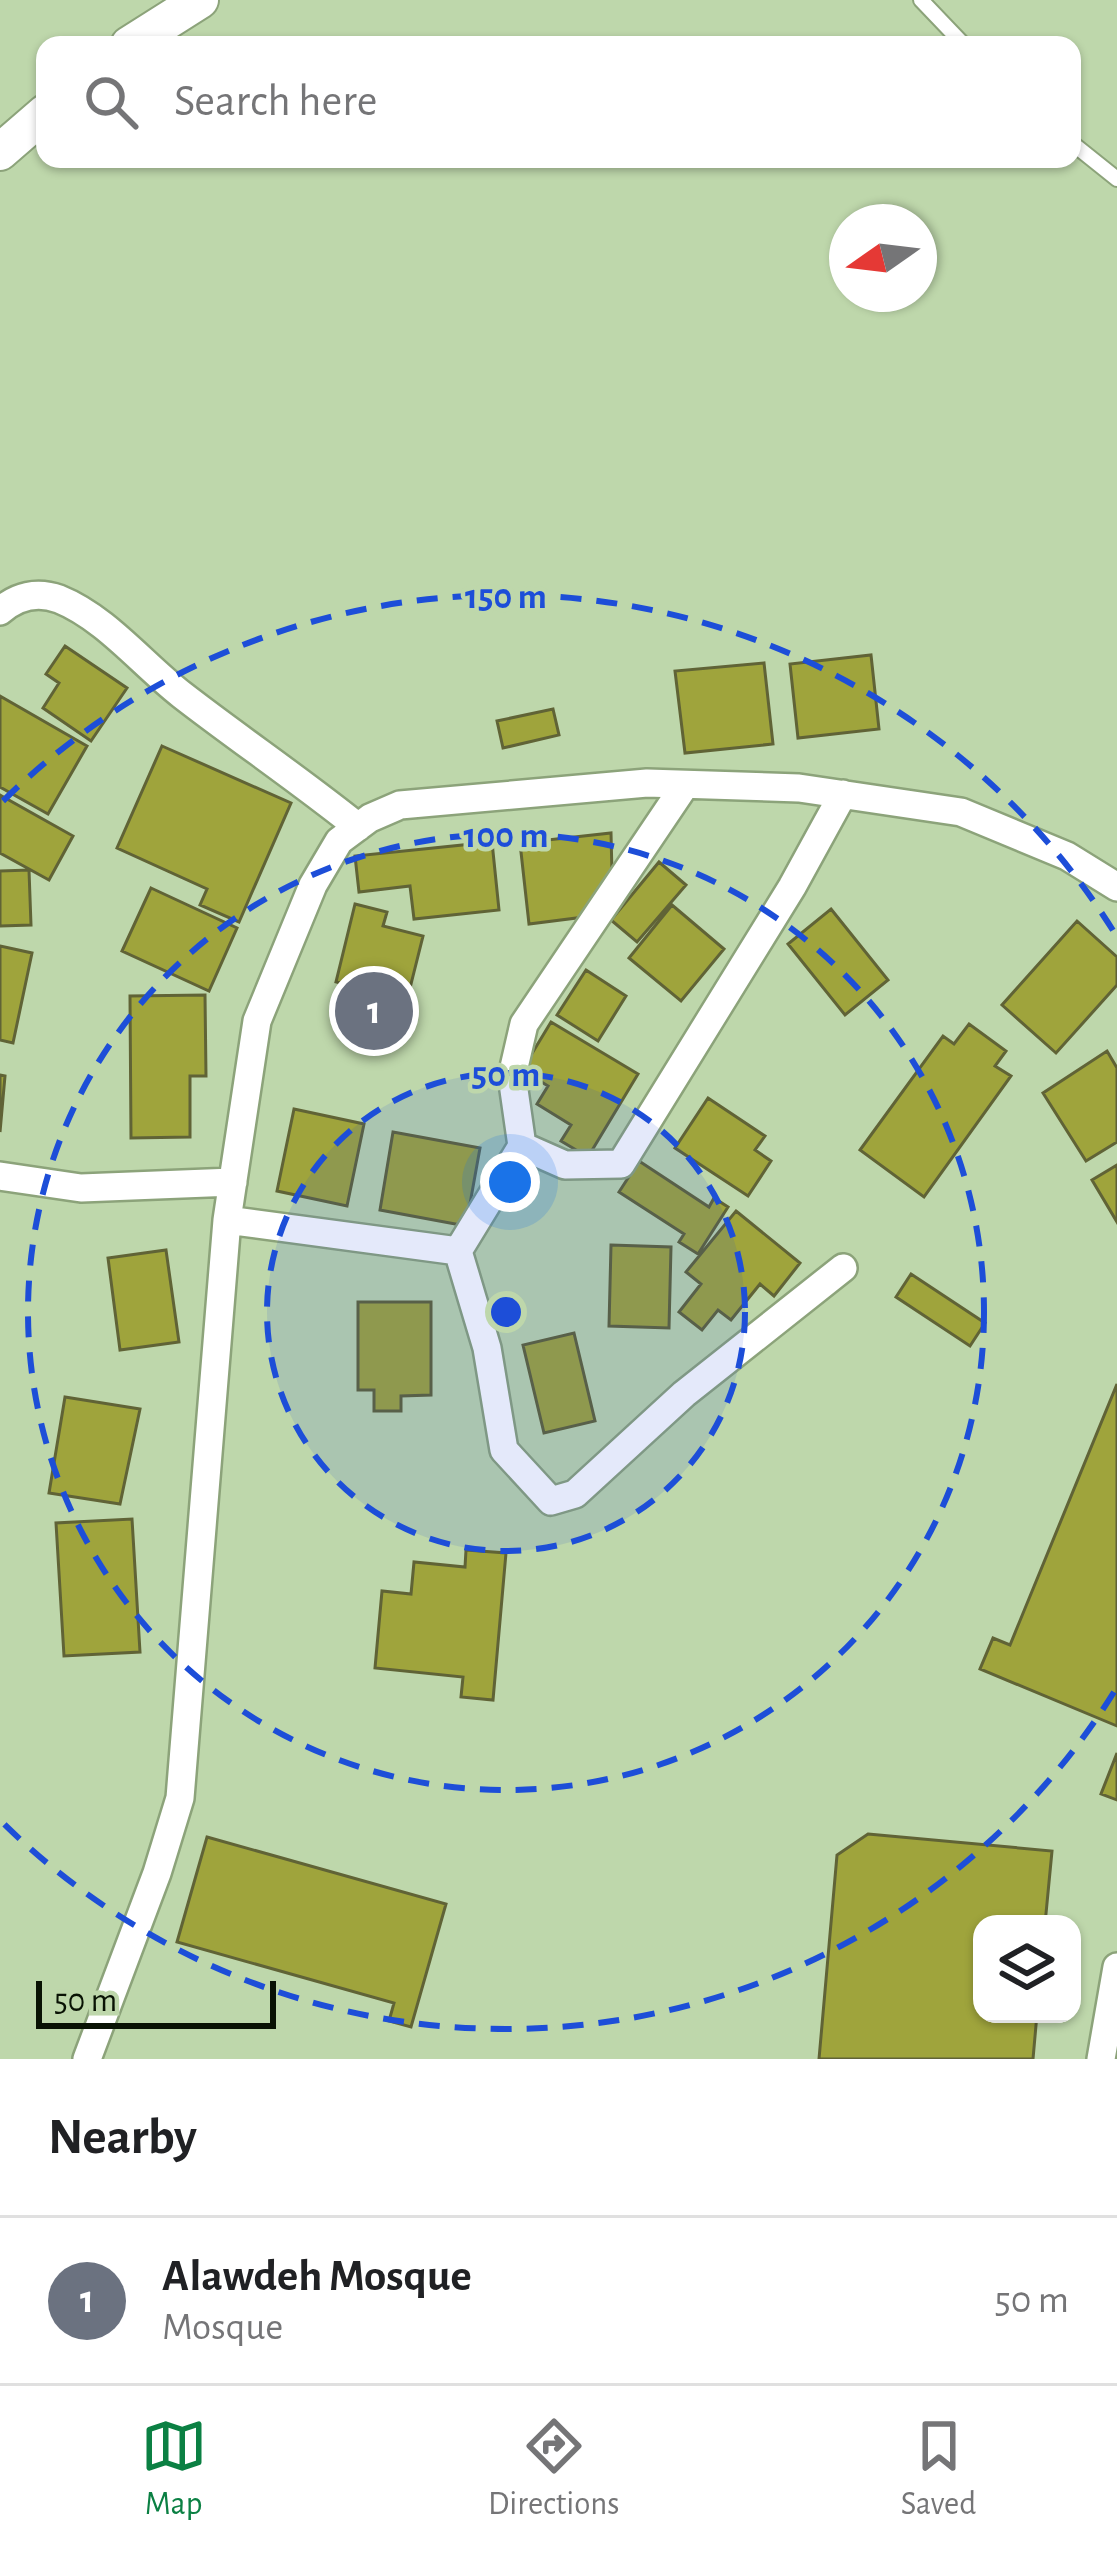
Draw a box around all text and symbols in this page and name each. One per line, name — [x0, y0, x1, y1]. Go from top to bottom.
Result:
search box — [36, 36, 1081, 168]
icon: search — [78, 69, 144, 135]
text: Search here — [174, 79, 377, 124]
north arrow — [829, 204, 937, 312]
text: 150 m — [465, 579, 547, 615]
text: 100 m — [464, 818, 548, 854]
pin: 1 — [335, 966, 413, 1056]
text: 50 m — [472, 1057, 540, 1093]
your location — [480, 1152, 540, 1212]
centre of rings — [485, 1291, 527, 1333]
map controls — [973, 1915, 1081, 2023]
button: layers — [973, 1915, 1081, 2023]
scale bar — [36, 1975, 276, 2028]
text: 50 m — [54, 1985, 117, 2018]
text: Nearby — [48, 2112, 197, 2163]
text: Alawdeh Mosque — [162, 2254, 472, 2299]
text: 1 — [80, 2281, 94, 2320]
text: 50 m — [994, 2281, 1069, 2320]
text: Mosque — [162, 2308, 283, 2347]
tab: Map — [141, 2413, 207, 2525]
tab: Directions — [488, 2413, 619, 2525]
tab: Saved — [901, 2413, 976, 2525]

